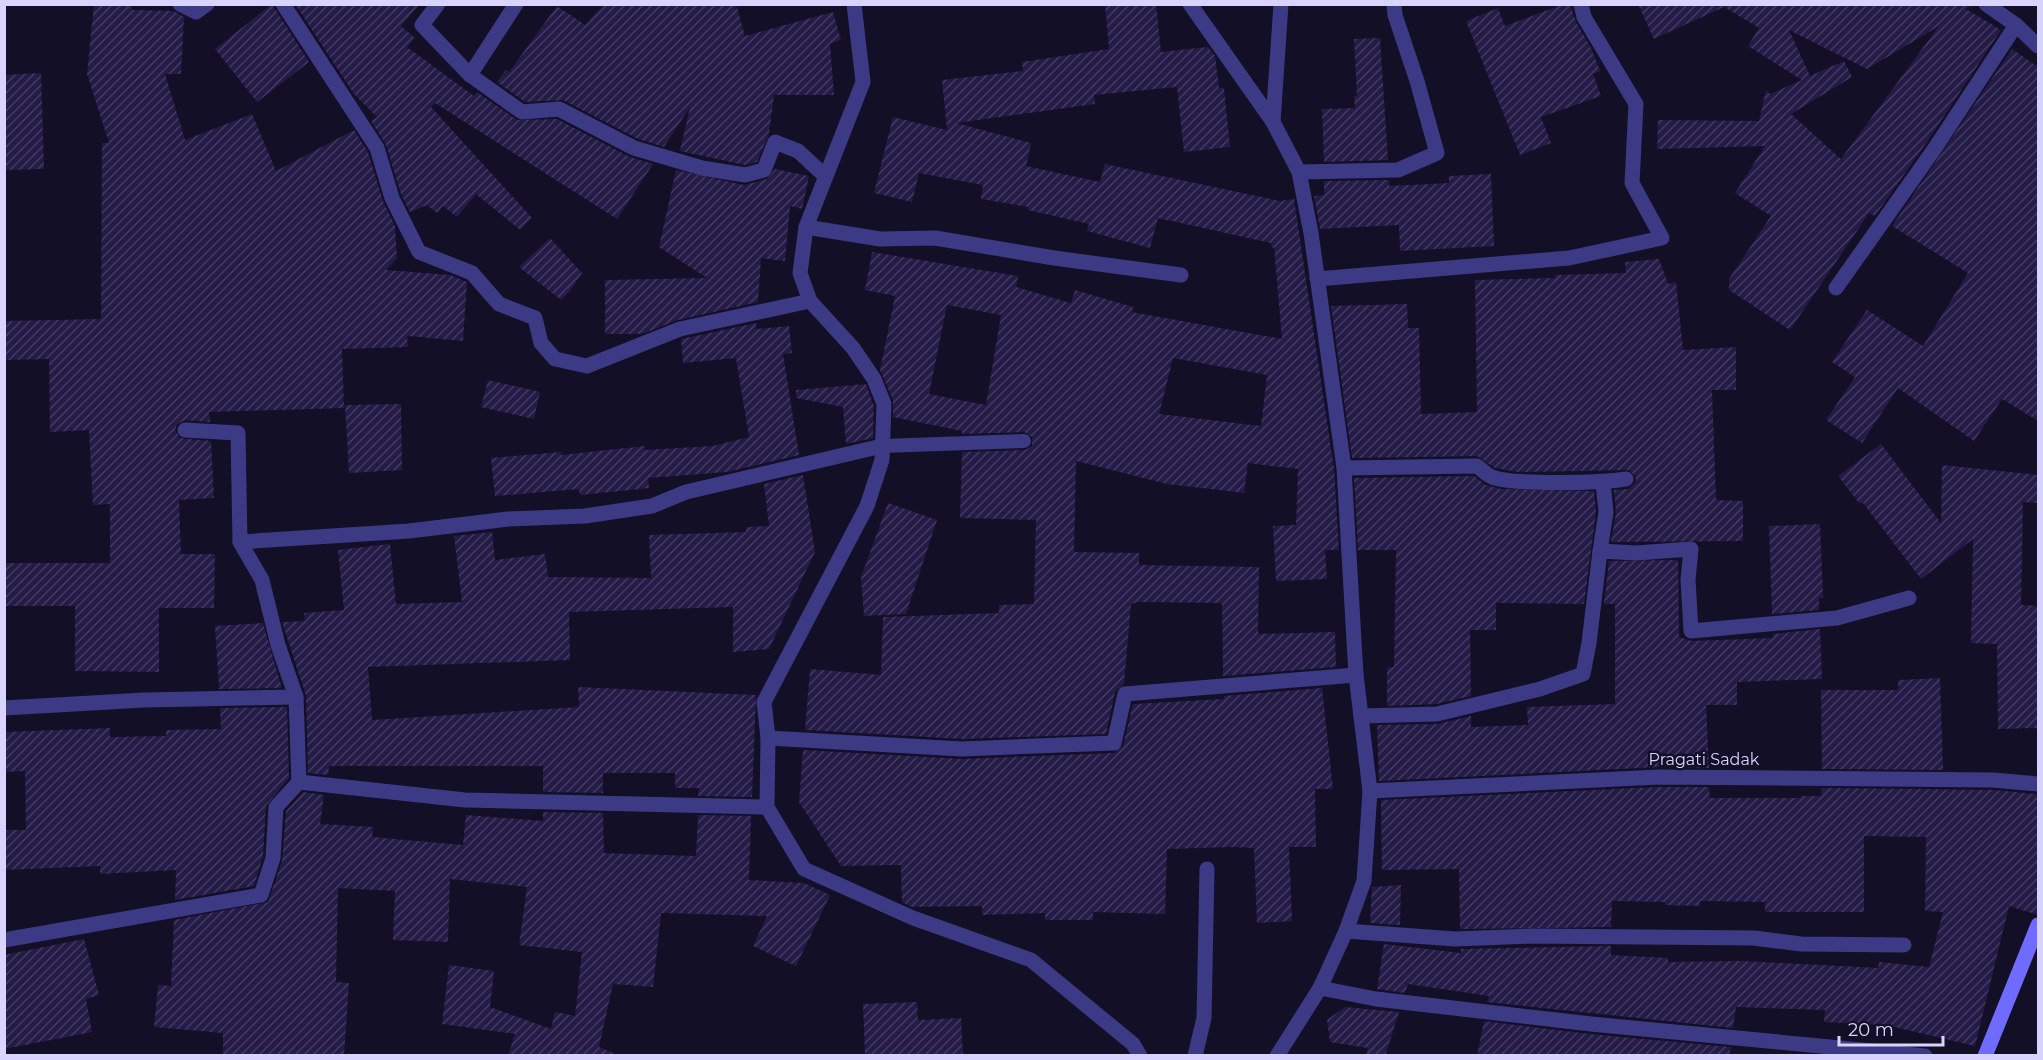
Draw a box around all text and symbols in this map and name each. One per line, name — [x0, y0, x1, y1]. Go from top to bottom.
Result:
street label: Pragati Sadak — [1649, 750, 1760, 769]
scale bar — [1839, 1009, 1942, 1047]
text: 20 m — [1848, 1019, 1894, 1041]

